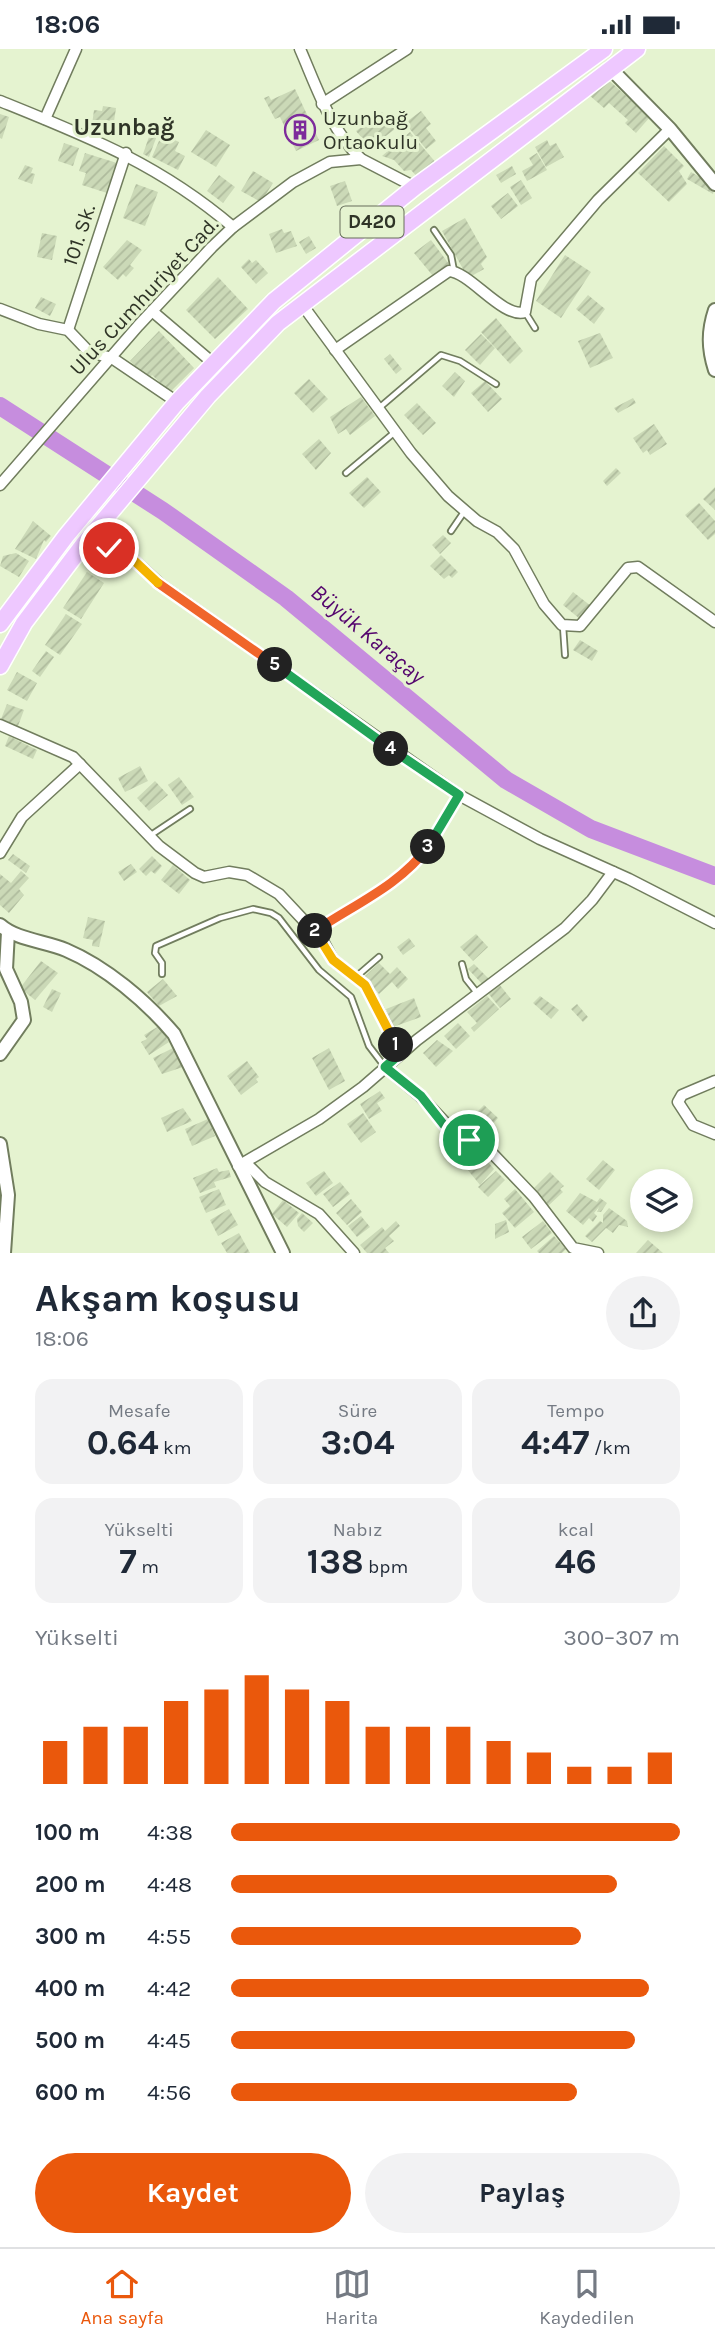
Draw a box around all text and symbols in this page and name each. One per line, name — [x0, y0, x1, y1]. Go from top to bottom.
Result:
text: 18:06 — [35, 9, 100, 40]
place label: Uzunbağ Ortaokulu — [323, 106, 418, 154]
district label: Uzunbağ — [73, 113, 175, 141]
building icon: Uzunbağ Ortaokulu — [283, 113, 317, 147]
street label: 101. Sk. — [58, 201, 100, 269]
road number: D420 — [340, 207, 404, 237]
street label: Ulus Cumhuriyet Cad. — [65, 212, 223, 380]
pin — [79, 518, 139, 578]
icon: check — [90, 529, 128, 567]
water label: Büyük Karaçay — [305, 578, 431, 690]
pin: 5 — [258, 647, 292, 683]
text: 5 — [269, 653, 280, 675]
pin: 4 — [374, 731, 408, 767]
text: 4 — [385, 737, 396, 759]
pin: 3 — [410, 829, 446, 865]
text: 3 — [422, 835, 433, 857]
pin: 2 — [298, 913, 332, 949]
text: 2 — [309, 919, 320, 941]
pin: 1 — [378, 1027, 414, 1063]
text: 1 — [392, 1033, 399, 1055]
pin — [439, 1110, 499, 1170]
icon: arrive — [450, 1121, 488, 1159]
map controls — [630, 1169, 693, 1232]
button: layers — [630, 1169, 693, 1232]
text: Akşam koşusu — [35, 1276, 301, 1321]
button: share — [606, 1276, 680, 1350]
text: 18:06 — [35, 1325, 89, 1352]
text: Mesafe — [108, 1400, 170, 1422]
text: Süre — [338, 1400, 377, 1422]
text: Tempo — [547, 1400, 604, 1422]
text: 0.64 — [87, 1422, 159, 1463]
text: 3:04 — [320, 1422, 395, 1463]
text: 4:47 — [521, 1422, 589, 1463]
text: km — [159, 1437, 192, 1459]
text: /km — [589, 1437, 631, 1459]
text: Yükselti — [105, 1519, 174, 1541]
text: Nabız — [333, 1519, 382, 1541]
text: kcal — [558, 1519, 594, 1541]
text: 7 — [119, 1541, 137, 1582]
text: 138 — [307, 1541, 364, 1582]
text: 46 — [555, 1541, 597, 1582]
text: m — [137, 1556, 159, 1578]
text: bpm — [364, 1556, 408, 1578]
text: Yükselti — [35, 1624, 119, 1651]
text: 300–307 m — [563, 1624, 680, 1651]
text: 100 m — [35, 1819, 100, 1846]
text: 4:38 — [147, 1819, 193, 1846]
text: 200 m — [35, 1871, 106, 1898]
text: 4:48 — [147, 1871, 192, 1898]
text: 300 m — [35, 1923, 106, 1950]
text: 4:55 — [147, 1923, 191, 1950]
text: 400 m — [35, 1975, 105, 2002]
text: 4:42 — [147, 1975, 191, 2002]
text: 500 m — [35, 2027, 105, 2054]
text: 4:45 — [147, 2027, 191, 2054]
text: 600 m — [35, 2079, 106, 2106]
text: 4:56 — [147, 2079, 191, 2106]
button: Kaydet — [35, 2153, 351, 2233]
button: Paylaş — [365, 2153, 680, 2233]
tab: Ana sayfa — [80, 2265, 164, 2329]
tab: Harita — [325, 2265, 378, 2329]
tab: Kaydedilen — [539, 2265, 635, 2329]

